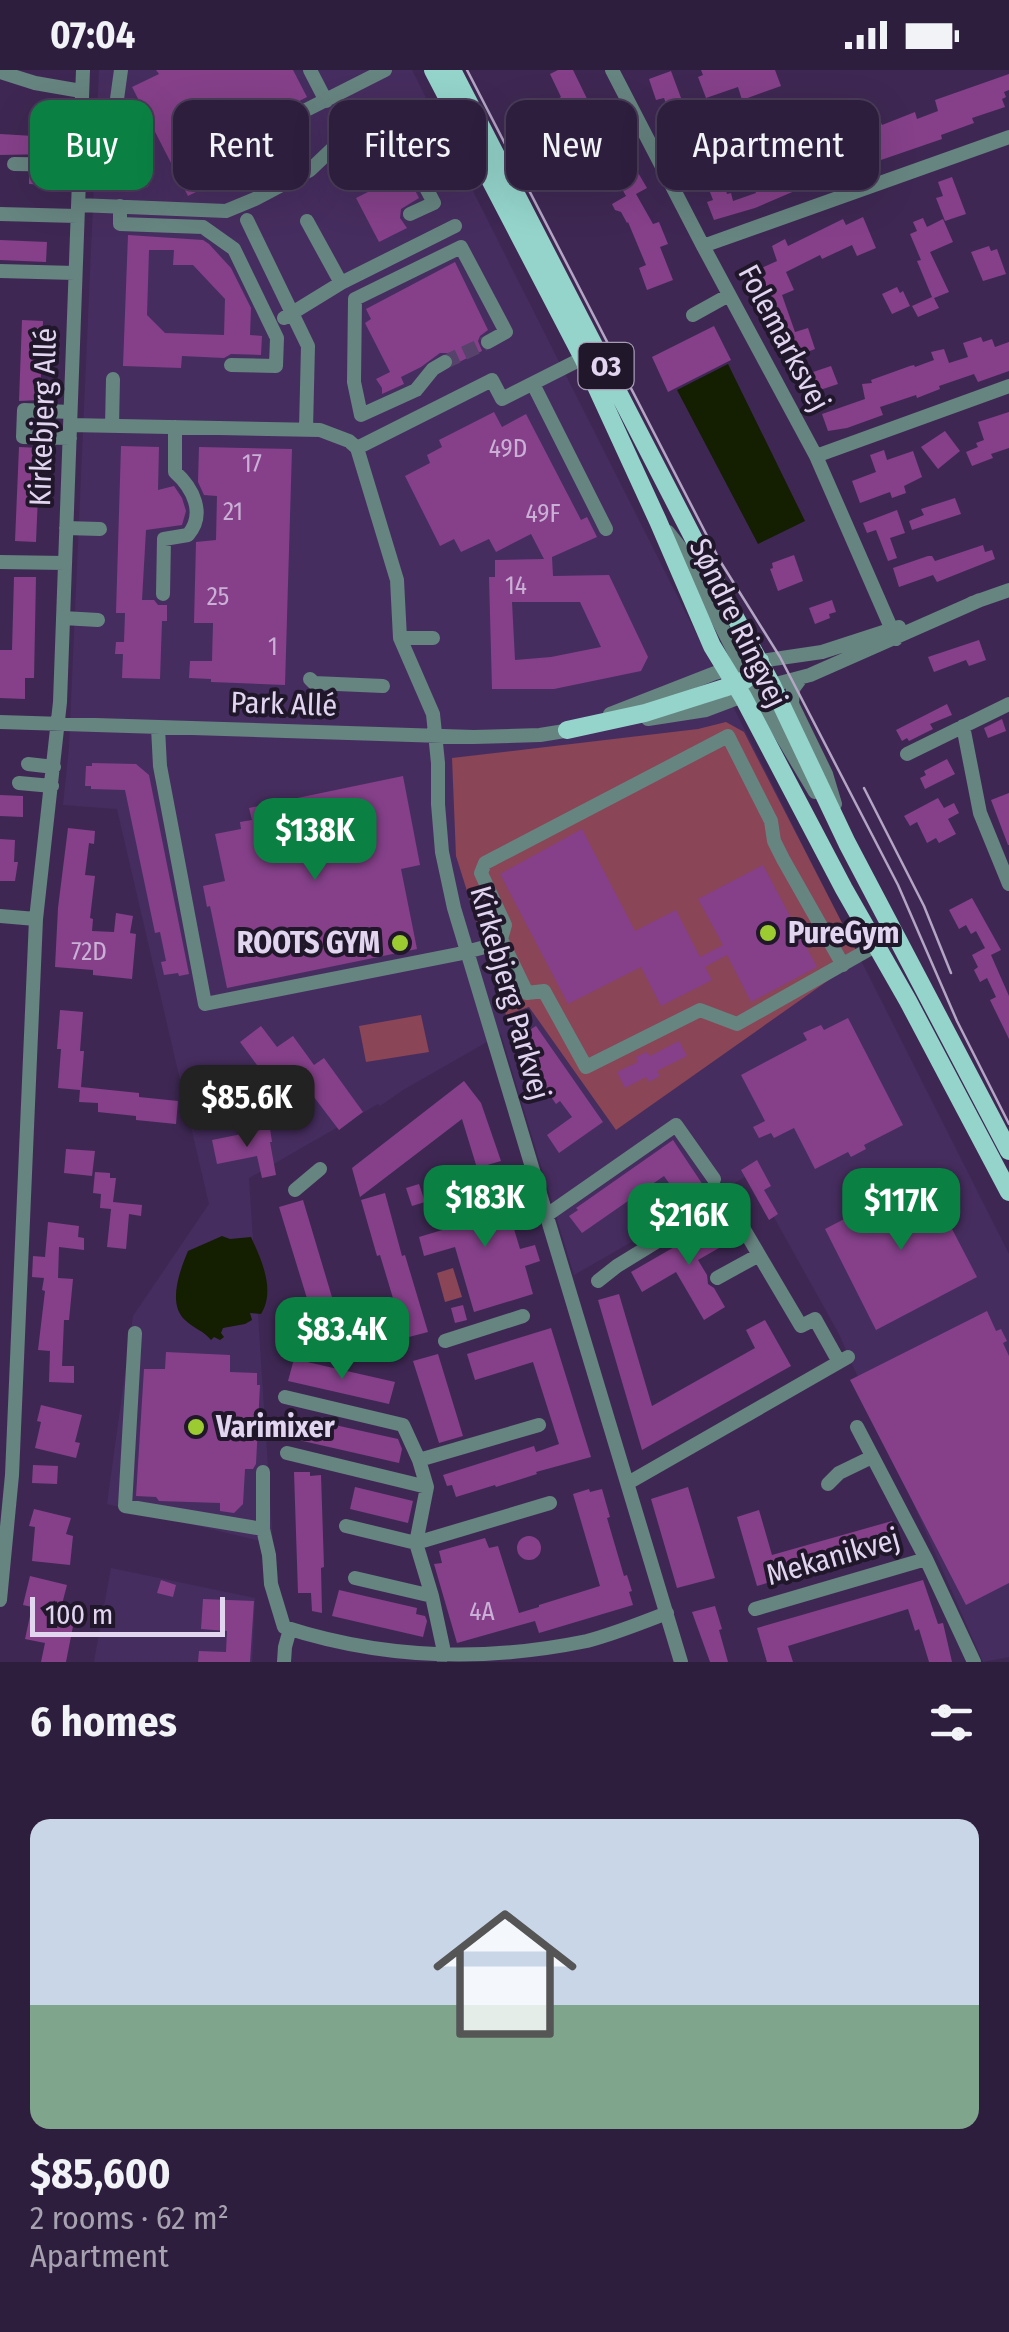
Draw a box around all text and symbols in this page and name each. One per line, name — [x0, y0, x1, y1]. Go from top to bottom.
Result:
text: 07:04 — [50, 12, 135, 58]
chip: Buy — [30, 100, 153, 190]
chip: Rent — [173, 100, 309, 190]
chip: Filters — [329, 100, 486, 190]
chip: New — [506, 100, 637, 190]
chip: Apartment — [657, 100, 879, 190]
street label: Folemarksvej — [730, 259, 838, 417]
street label: Kirkebjerg Allé — [22, 327, 64, 507]
road number: O3 — [578, 343, 634, 389]
house number: 49D — [489, 434, 527, 464]
house number: 17 — [242, 449, 262, 479]
house number: 21 — [223, 497, 243, 527]
house number: 49F — [526, 499, 560, 529]
street label: Søndre Ringvej — [682, 533, 794, 713]
house number: 14 — [505, 571, 527, 601]
house number: 25 — [207, 582, 229, 612]
house number: 1 — [268, 632, 278, 662]
street label: Park Allé — [230, 684, 338, 724]
pin: $138K — [245, 798, 385, 883]
text: $138K — [276, 811, 354, 849]
street label: Kirkebjerg Parkvej — [462, 882, 558, 1104]
place label: PureGym — [788, 915, 899, 951]
marker: PureGym — [757, 922, 779, 944]
place label: ROOTS GYM — [237, 925, 380, 961]
marker: ROOTS GYM — [389, 932, 411, 954]
house number: 72D — [71, 937, 107, 967]
pin: $85.6K — [166, 1065, 328, 1150]
text: $85.6K — [202, 1078, 292, 1116]
pin: $183K — [415, 1165, 555, 1250]
pin: $117K — [831, 1168, 971, 1253]
text: $183K — [446, 1178, 524, 1216]
text: $117K — [864, 1181, 938, 1219]
pin: $216K — [619, 1183, 759, 1268]
text: $216K — [650, 1196, 728, 1234]
pin: $83.4K — [261, 1297, 423, 1382]
text: $83.4K — [297, 1310, 387, 1348]
place label: Varimixer — [215, 1409, 336, 1445]
marker: Varimixer — [185, 1416, 207, 1438]
street label: Mekanikvej — [762, 1521, 904, 1593]
scale bar — [30, 1592, 225, 1636]
house number: 4A — [469, 1597, 495, 1627]
text: 100 m — [45, 1598, 113, 1631]
icon: filters — [924, 1695, 979, 1750]
text: 6 homes — [30, 1697, 177, 1747]
icon: home — [415, 1884, 595, 2064]
text: $85,600 — [30, 2149, 171, 2199]
text: 2 rooms · 62 m² — [30, 2199, 229, 2237]
text: Apartment — [30, 2237, 169, 2275]

